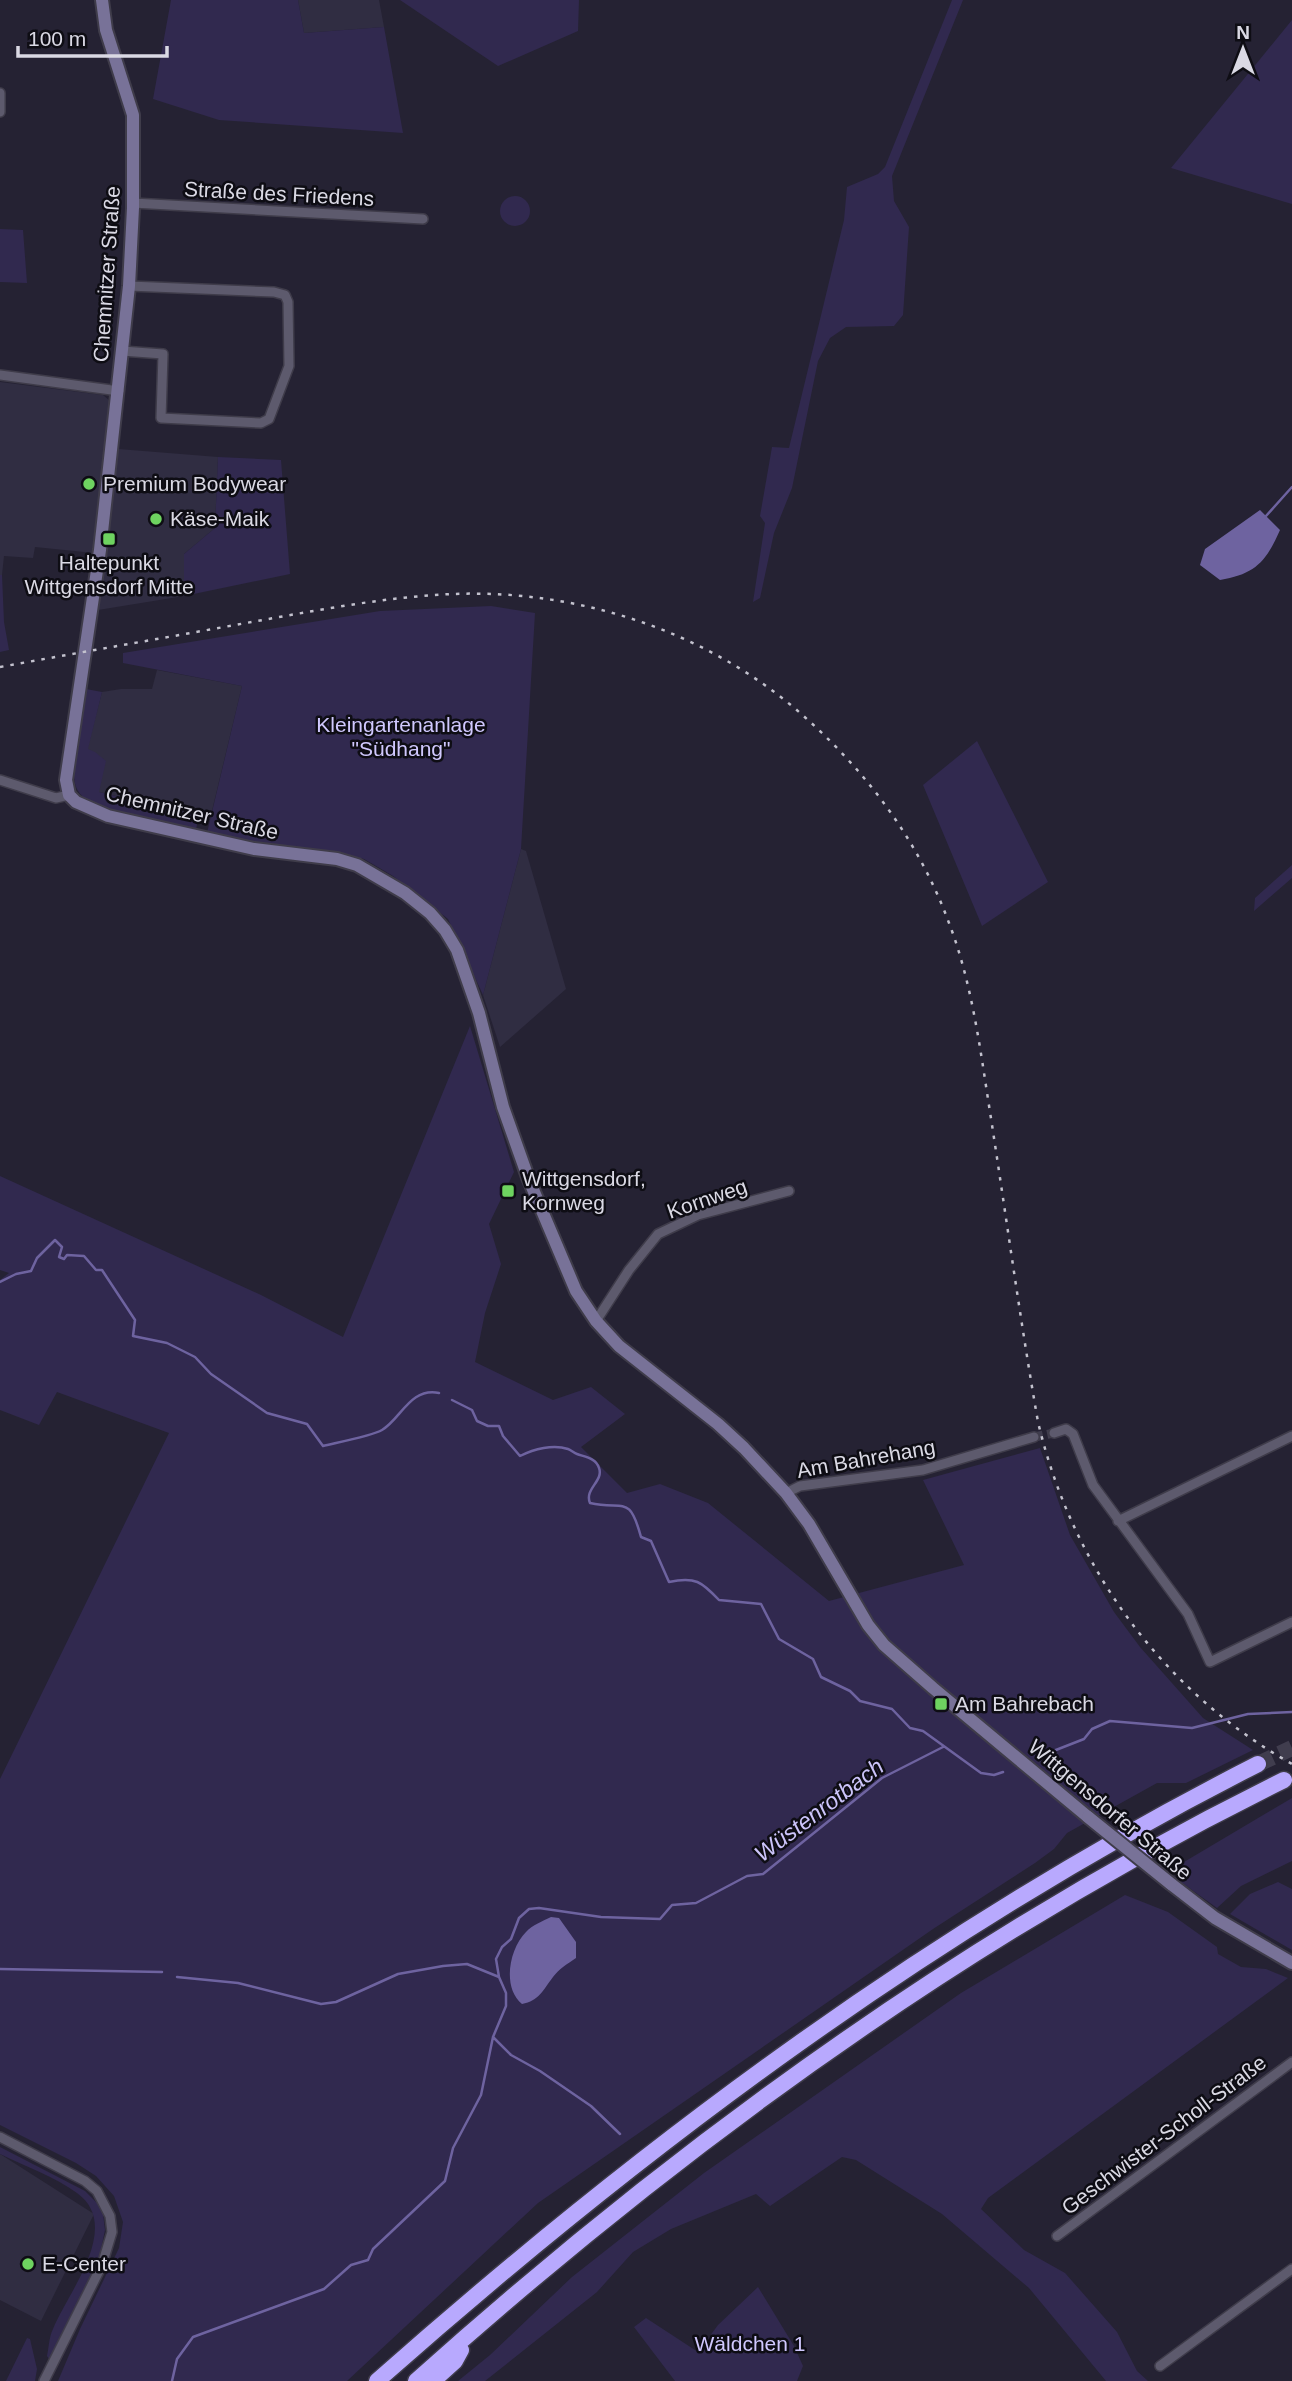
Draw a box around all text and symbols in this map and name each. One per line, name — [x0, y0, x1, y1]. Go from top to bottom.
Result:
scale bar — [18, 14, 166, 58]
north arrow — [1208, 14, 1278, 84]
text: N — [1236, 22, 1250, 43]
text: 100 m — [28, 27, 86, 50]
street label: Straße des Friedens — [183, 177, 375, 210]
street label: Chemnitzer Straße — [89, 185, 124, 363]
place label: Premium Bodywear — [103, 472, 286, 495]
marker: Premium Bodywear — [81, 476, 97, 492]
place label: Käse-Maik — [170, 507, 270, 530]
marker: Käse-Maik — [148, 511, 164, 527]
marker: Haltepunkt Wittgensdorf Mitte — [101, 531, 117, 547]
place label: Haltepunkt Wittgensdorf Mitte — [24, 551, 194, 598]
park label: Kleingartenanlage "Südhang" — [316, 713, 486, 760]
street label: Chemnitzer Straße — [104, 781, 281, 844]
place label: Wittgensdorf, Kornweg — [522, 1167, 646, 1214]
street label: Kornweg — [664, 1174, 750, 1223]
marker: Wittgensdorf, Kornweg — [500, 1183, 516, 1199]
street label: Am Bahrehang — [795, 1435, 937, 1482]
place label: Am Bahrebach — [955, 1692, 1094, 1715]
marker: Am Bahrebach — [933, 1696, 949, 1712]
street label: Wittgensdorfer Straße — [1024, 1735, 1196, 1884]
water label: Wüstenrotbach — [749, 1753, 889, 1867]
street label: Geschwister-Scholl-Straße — [1057, 2050, 1270, 2219]
place label: E-Center — [42, 2252, 126, 2275]
marker: E-Center — [20, 2256, 36, 2272]
park label: Wäldchen 1 — [695, 2332, 805, 2355]

